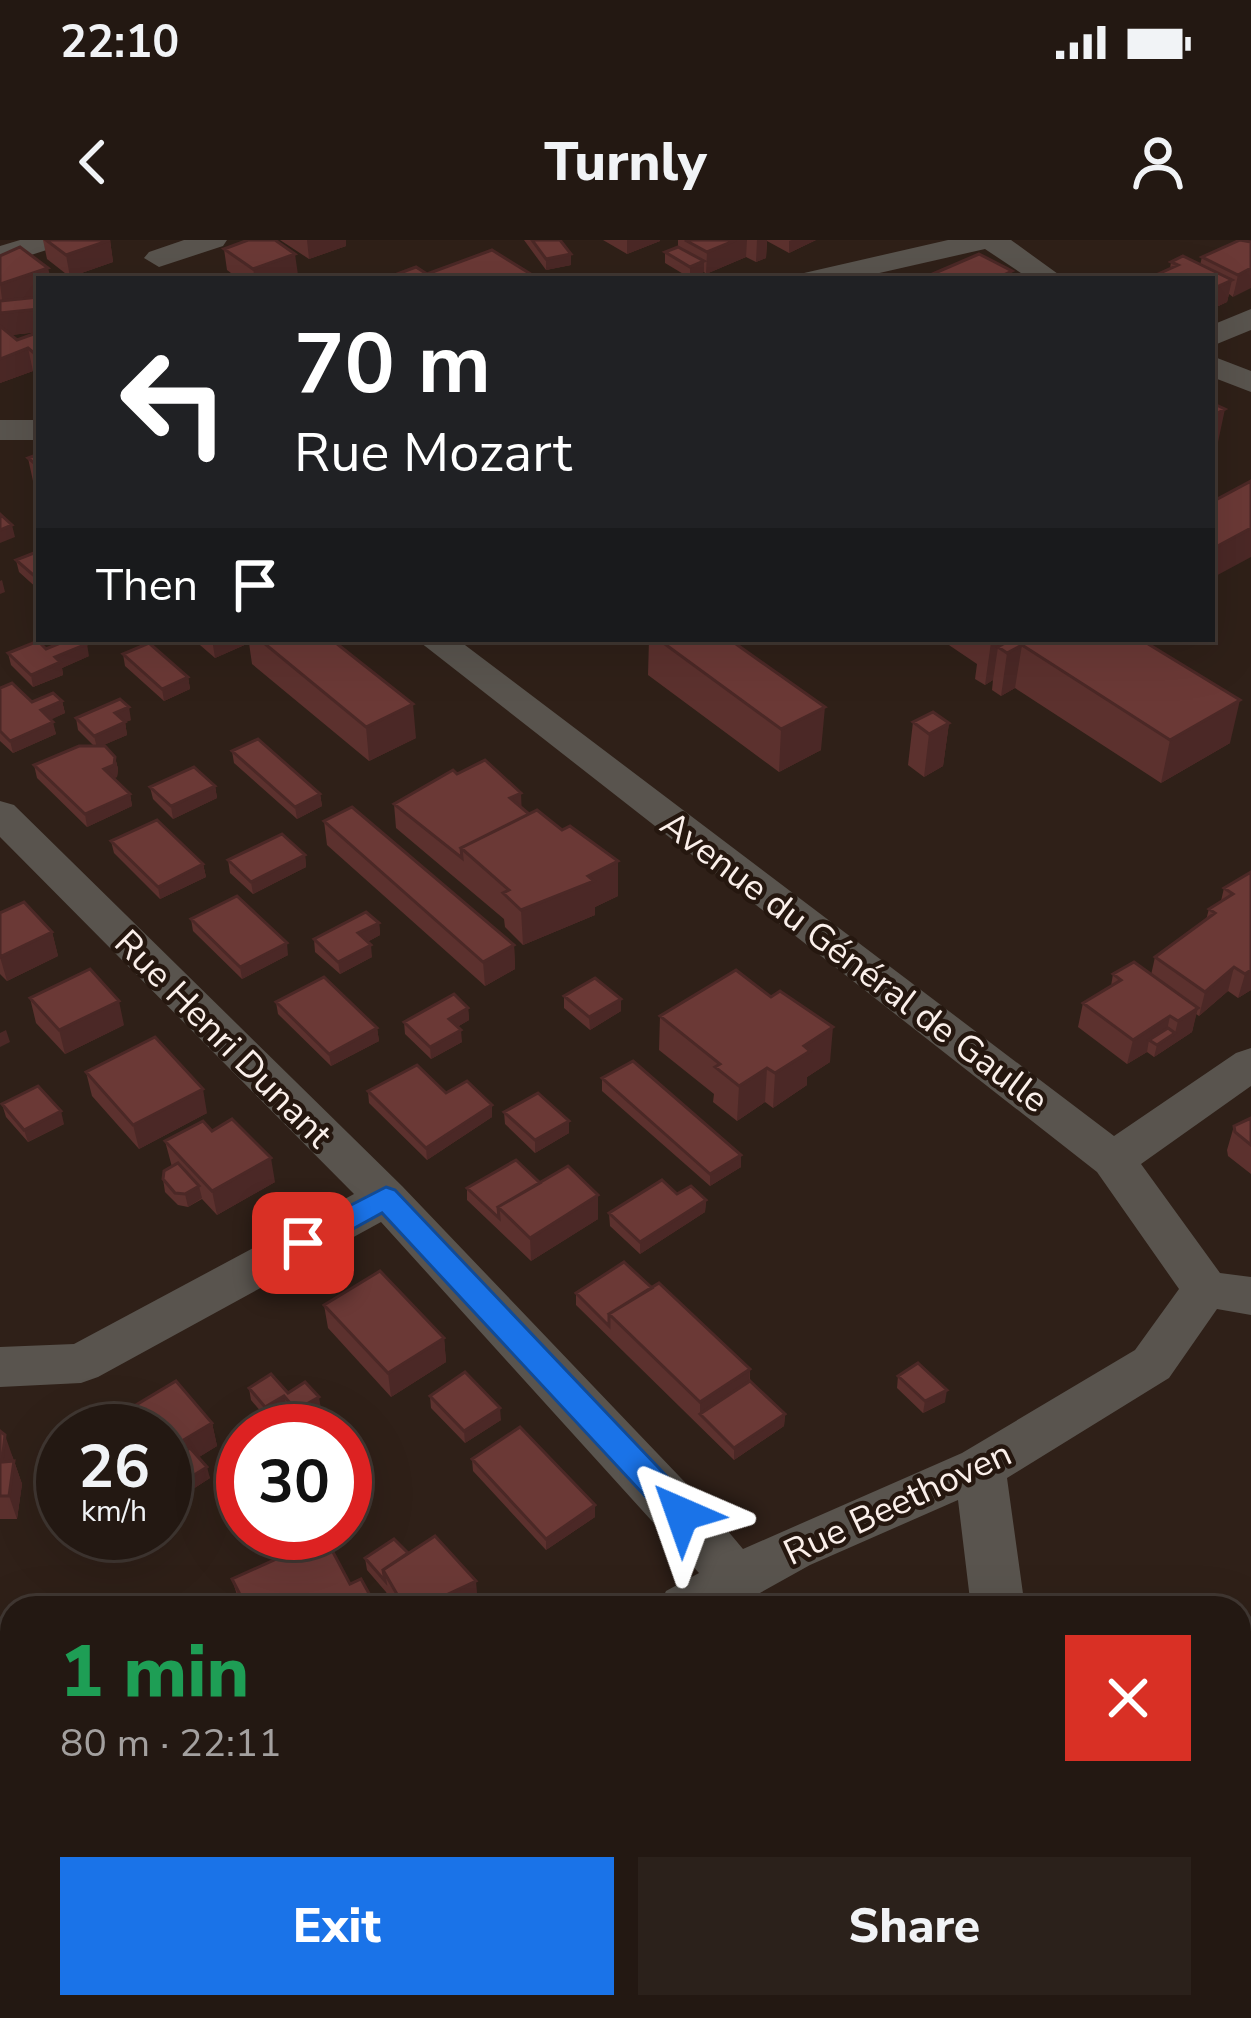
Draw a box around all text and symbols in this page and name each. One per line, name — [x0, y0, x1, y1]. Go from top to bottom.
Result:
text: 22:10 — [60, 12, 179, 73]
text: Turnly — [544, 125, 707, 199]
icon: back — [60, 129, 126, 195]
icon: person — [1125, 129, 1191, 195]
text: 70 m — [294, 307, 491, 422]
icon: left — [96, 324, 252, 480]
text: Rue Mozart — [294, 416, 572, 490]
icon: arrive — [222, 552, 288, 618]
text: Then — [96, 555, 198, 616]
street label: Avenue du Général de Gaulle — [650, 800, 1058, 1124]
street label: Rue Henri Dunant — [103, 919, 343, 1159]
pin — [252, 1192, 354, 1294]
icon: arrive — [270, 1210, 336, 1276]
speed limit sign: 30 — [216, 1404, 372, 1560]
text: 26 — [78, 1426, 150, 1508]
street label: Rue Beethoven — [776, 1429, 1019, 1578]
position arrow — [619, 1451, 745, 1577]
text: km/h — [81, 1491, 147, 1532]
text: 1 min — [60, 1623, 249, 1721]
button: close — [1065, 1635, 1191, 1761]
text: 80 m · 22:11 — [60, 1717, 282, 1770]
button: Exit — [60, 1857, 614, 1995]
button: Share — [638, 1857, 1191, 1995]

